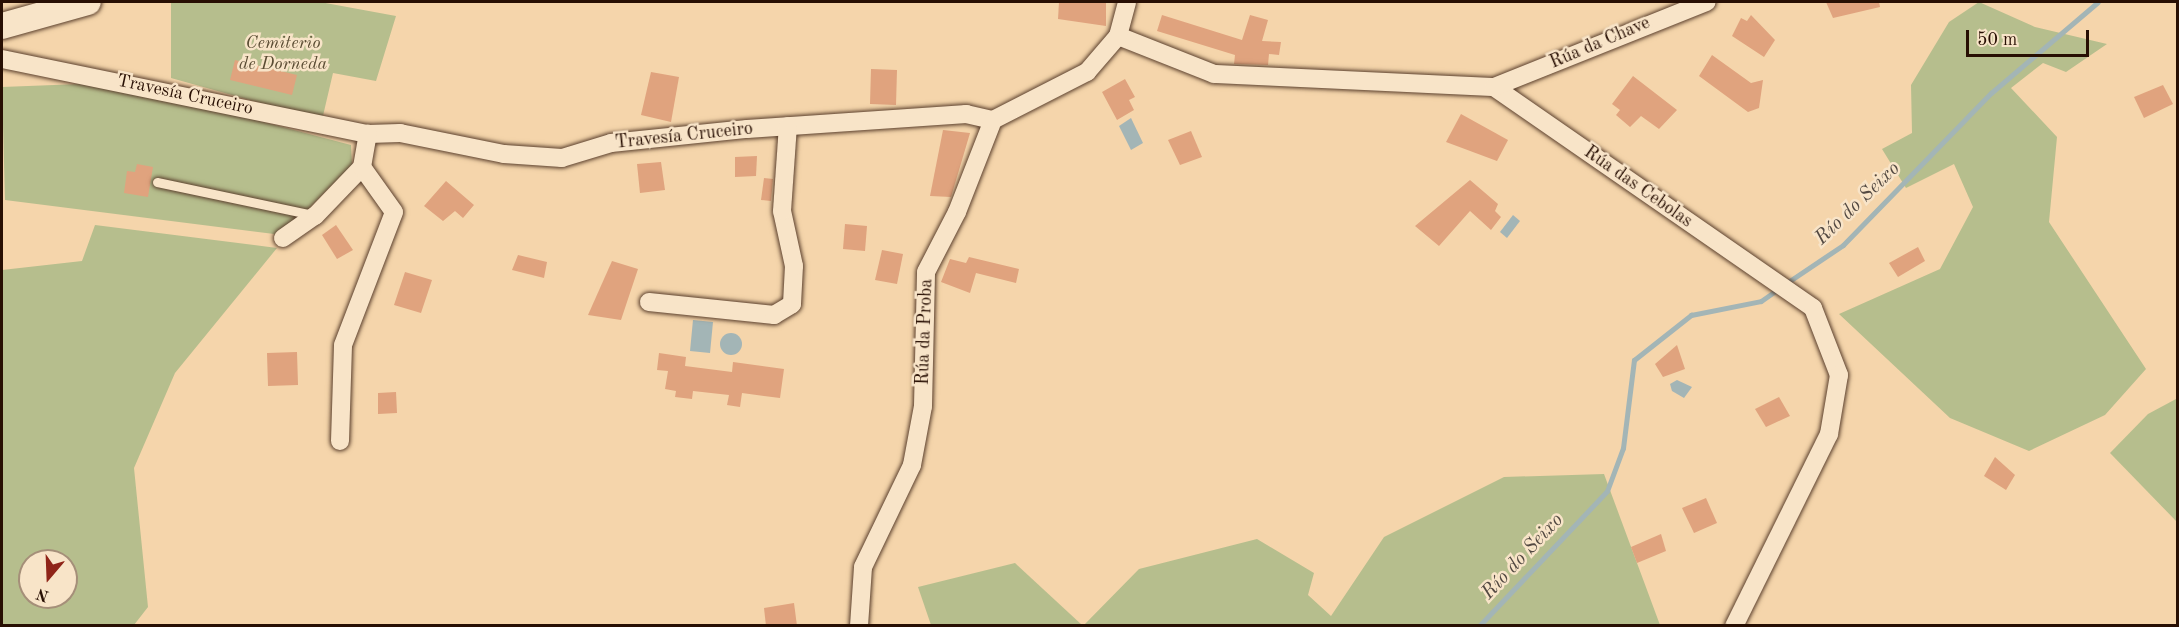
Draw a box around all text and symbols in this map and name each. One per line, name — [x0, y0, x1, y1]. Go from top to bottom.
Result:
street label: Rúa da Chave — [1547, 12, 1653, 74]
scale bar — [1969, 18, 2092, 56]
text: 50 m — [1977, 31, 2017, 49]
park label: Cemiterio de Dorneda — [239, 33, 327, 76]
street label: Travesía Cruceiro — [115, 70, 255, 120]
street label: Travesía Cruceiro — [614, 118, 754, 154]
street label: Rúa das Cebolas — [1580, 142, 1696, 232]
water label: Río do Seixo — [1810, 157, 1906, 251]
street label: Rúa da Proba — [912, 278, 938, 386]
water label: Río do Seixo — [1477, 509, 1569, 605]
north arrow — [18, 549, 78, 609]
text: N — [34, 585, 51, 604]

